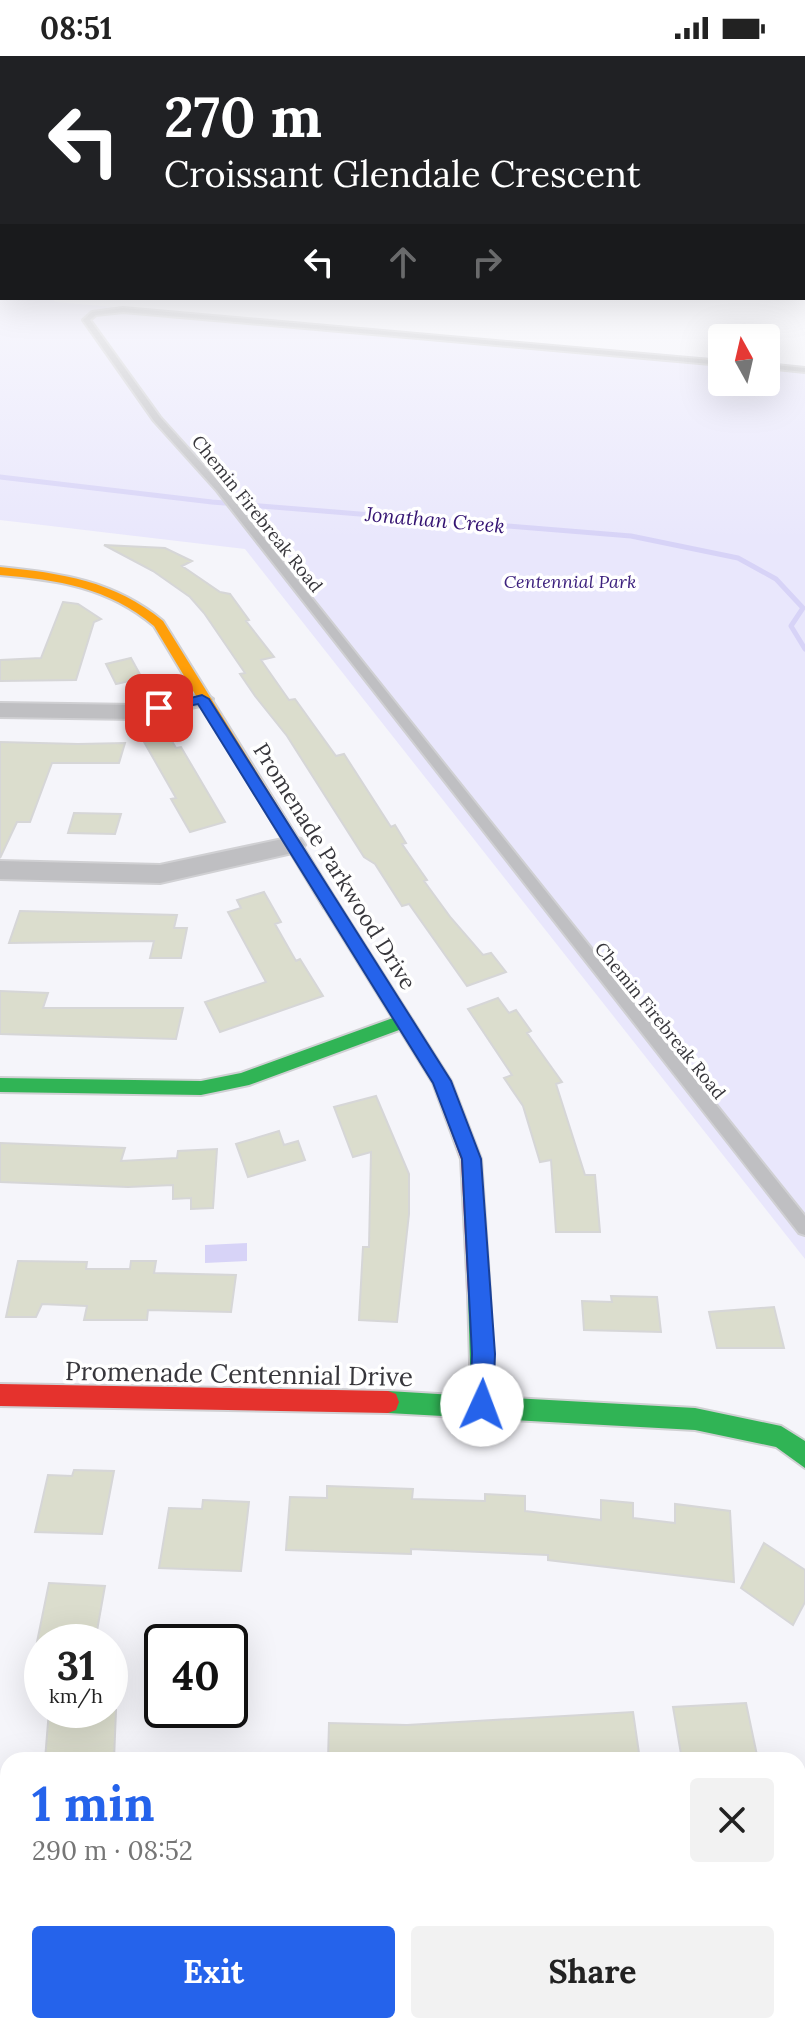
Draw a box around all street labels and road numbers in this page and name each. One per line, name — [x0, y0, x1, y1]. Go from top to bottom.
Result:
street label: Chemin Firebreak Road — [187, 430, 328, 597]
street label: Promenade Parkwood Drive — [247, 737, 423, 995]
street label: Chemin Firebreak Road — [590, 937, 731, 1104]
street label: Promenade Centennial Drive — [65, 1354, 413, 1393]

